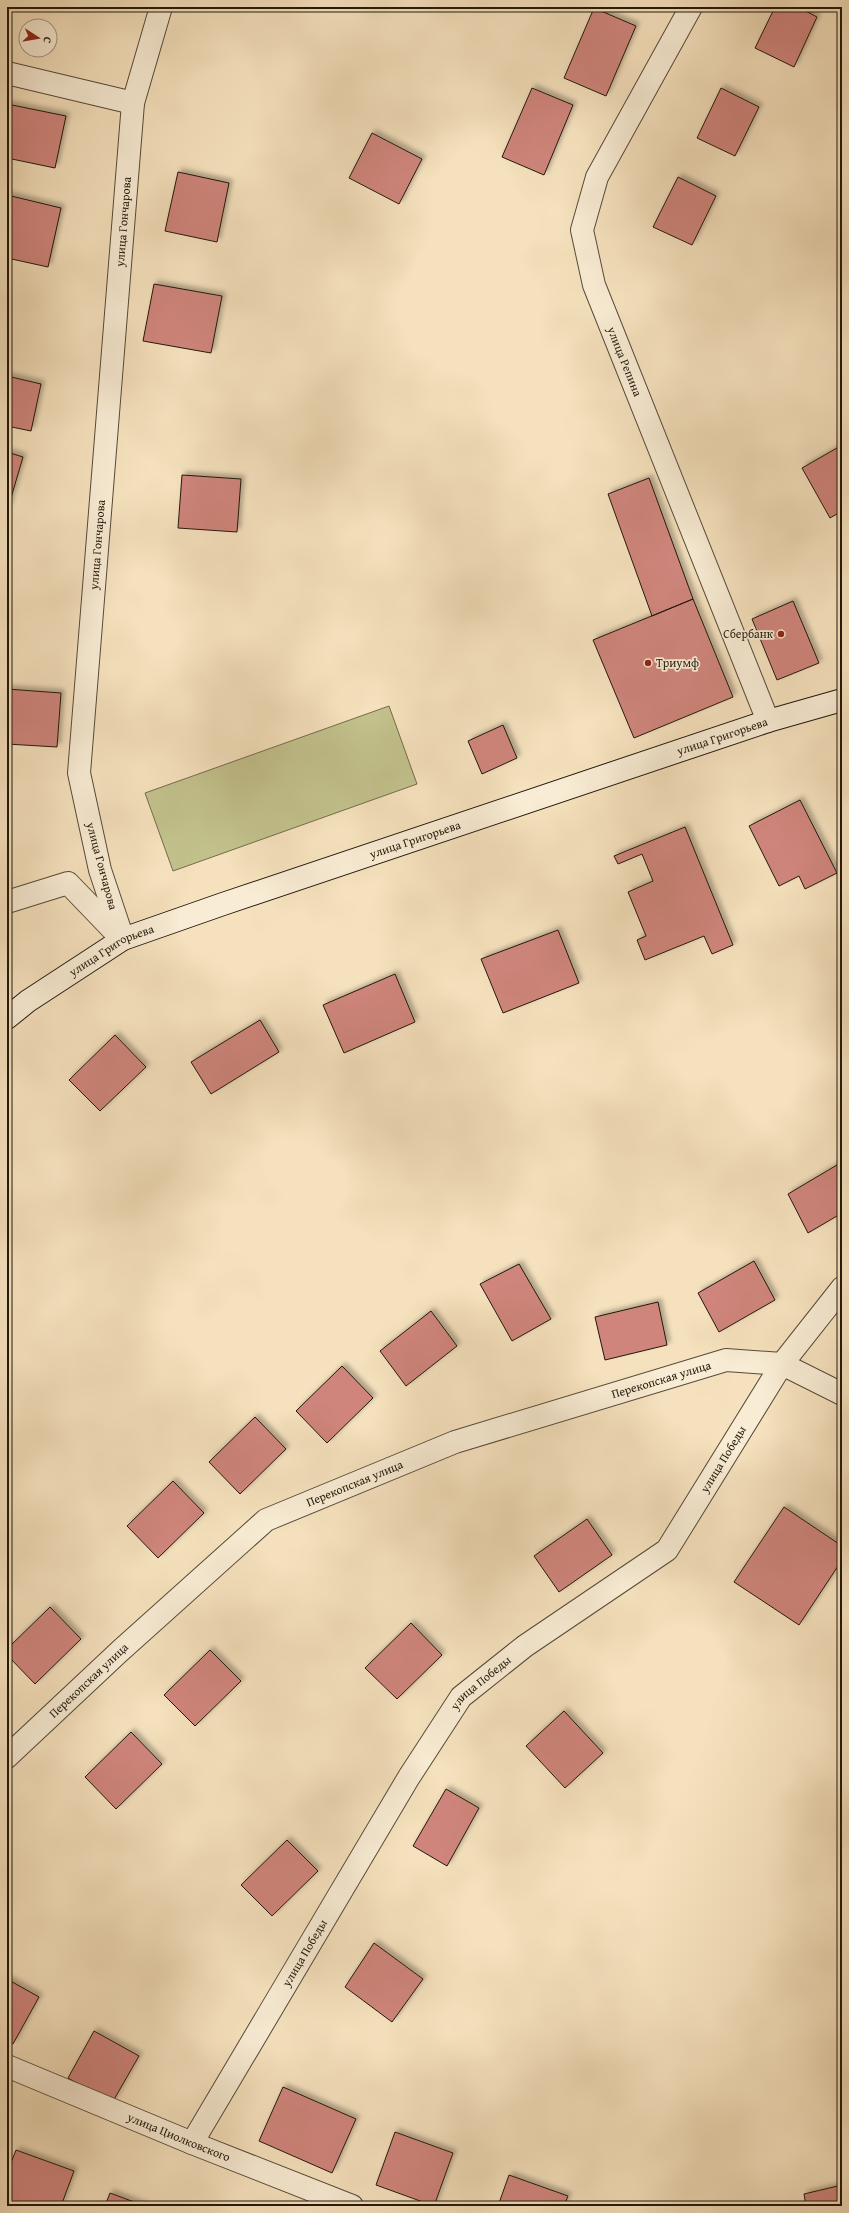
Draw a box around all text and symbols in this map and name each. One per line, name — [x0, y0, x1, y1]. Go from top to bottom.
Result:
north arrow — [18, 18, 58, 58]
text: С — [39, 35, 56, 45]
street label: улица Гончарова — [111, 176, 135, 268]
street label: улица Репина — [603, 323, 647, 399]
street label: улица Гончарова — [85, 499, 109, 591]
place label: Сбербанк — [723, 625, 774, 642]
marker: Сбербанк — [776, 629, 786, 639]
place label: Триумф — [656, 654, 699, 671]
marker: Триумф — [643, 658, 653, 668]
street label: улица Григорьева — [673, 713, 770, 759]
street label: улица Григорьева — [366, 816, 463, 863]
street label: улица Гончарова — [82, 819, 122, 912]
street label: улица Григорьева — [64, 920, 156, 981]
street label: Перекопская улица — [609, 1356, 713, 1402]
street label: улица Победы — [695, 1422, 750, 1496]
street label: Перекопская улица — [304, 1455, 406, 1510]
street label: Перекопская улица — [45, 1638, 132, 1722]
street label: улица Победы — [445, 1651, 515, 1714]
street label: улица Победы — [277, 1915, 331, 1990]
street label: улица Циолковского — [124, 2108, 233, 2165]

